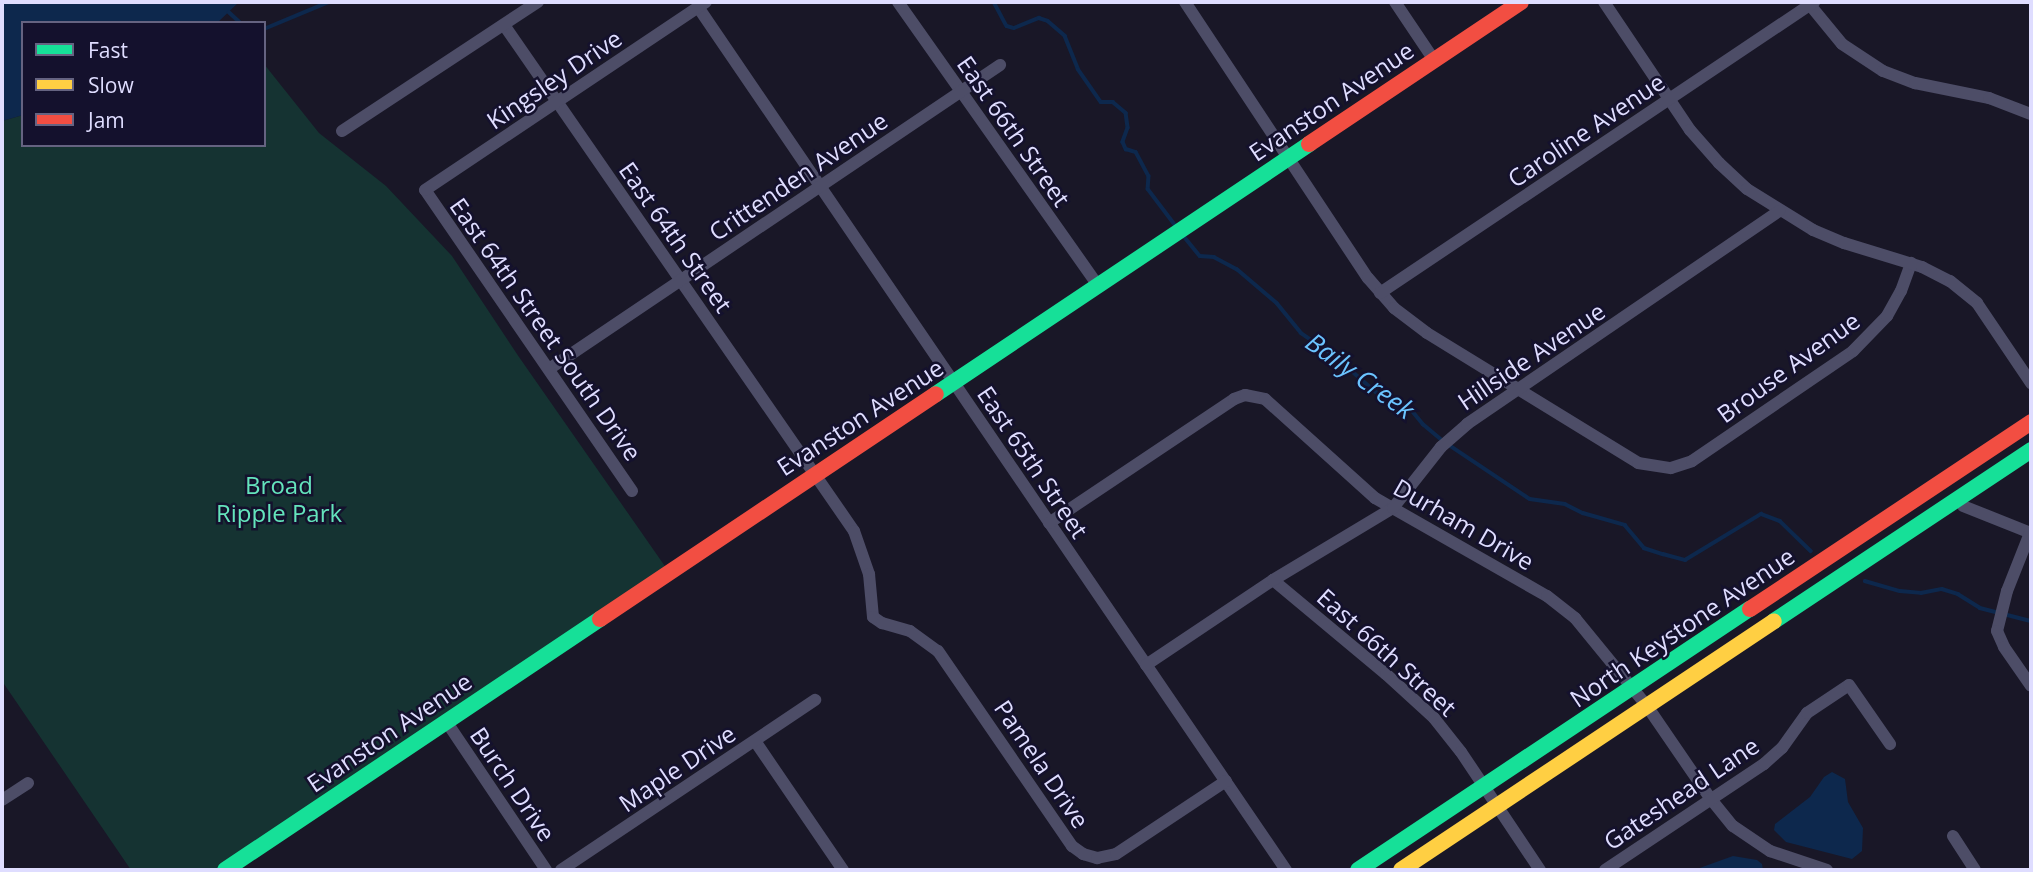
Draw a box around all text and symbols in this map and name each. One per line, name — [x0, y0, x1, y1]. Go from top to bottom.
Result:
legend — [21, 21, 266, 147]
street label: Kingsley Drive — [481, 23, 627, 135]
street label: Evanston Avenue — [1243, 35, 1419, 167]
text: Fast — [88, 36, 128, 64]
street label: East 66th Street — [951, 50, 1077, 212]
street label: Caroline Avenue — [1502, 67, 1670, 193]
text: Slow — [88, 71, 134, 99]
text: Jam — [88, 106, 125, 134]
street label: Crittenden Avenue — [703, 106, 893, 246]
street label: East 64th Street — [613, 156, 739, 318]
street label: East 64th Street South Drive — [444, 192, 648, 466]
street label: Hillside Avenue — [1452, 296, 1610, 416]
street label: Brouse Avenue — [1711, 306, 1865, 428]
water label: Baily Creek — [1300, 326, 1420, 426]
street label: Evanston Avenue — [772, 353, 948, 481]
street label: East 65th Street — [972, 381, 1094, 543]
park label: Broad Ripple Park — [216, 471, 342, 527]
street label: Durham Drive — [1389, 472, 1539, 576]
street label: North Keystone Avenue — [1564, 541, 1800, 713]
street label: East 66th Street — [1312, 582, 1462, 722]
street label: Evanston Avenue — [301, 666, 477, 798]
street label: Pamela Drive — [989, 695, 1095, 833]
street label: Maple Drive — [613, 719, 741, 817]
street label: Burch Drive — [464, 722, 562, 846]
street label: Gateshead Lane — [1598, 731, 1764, 855]

